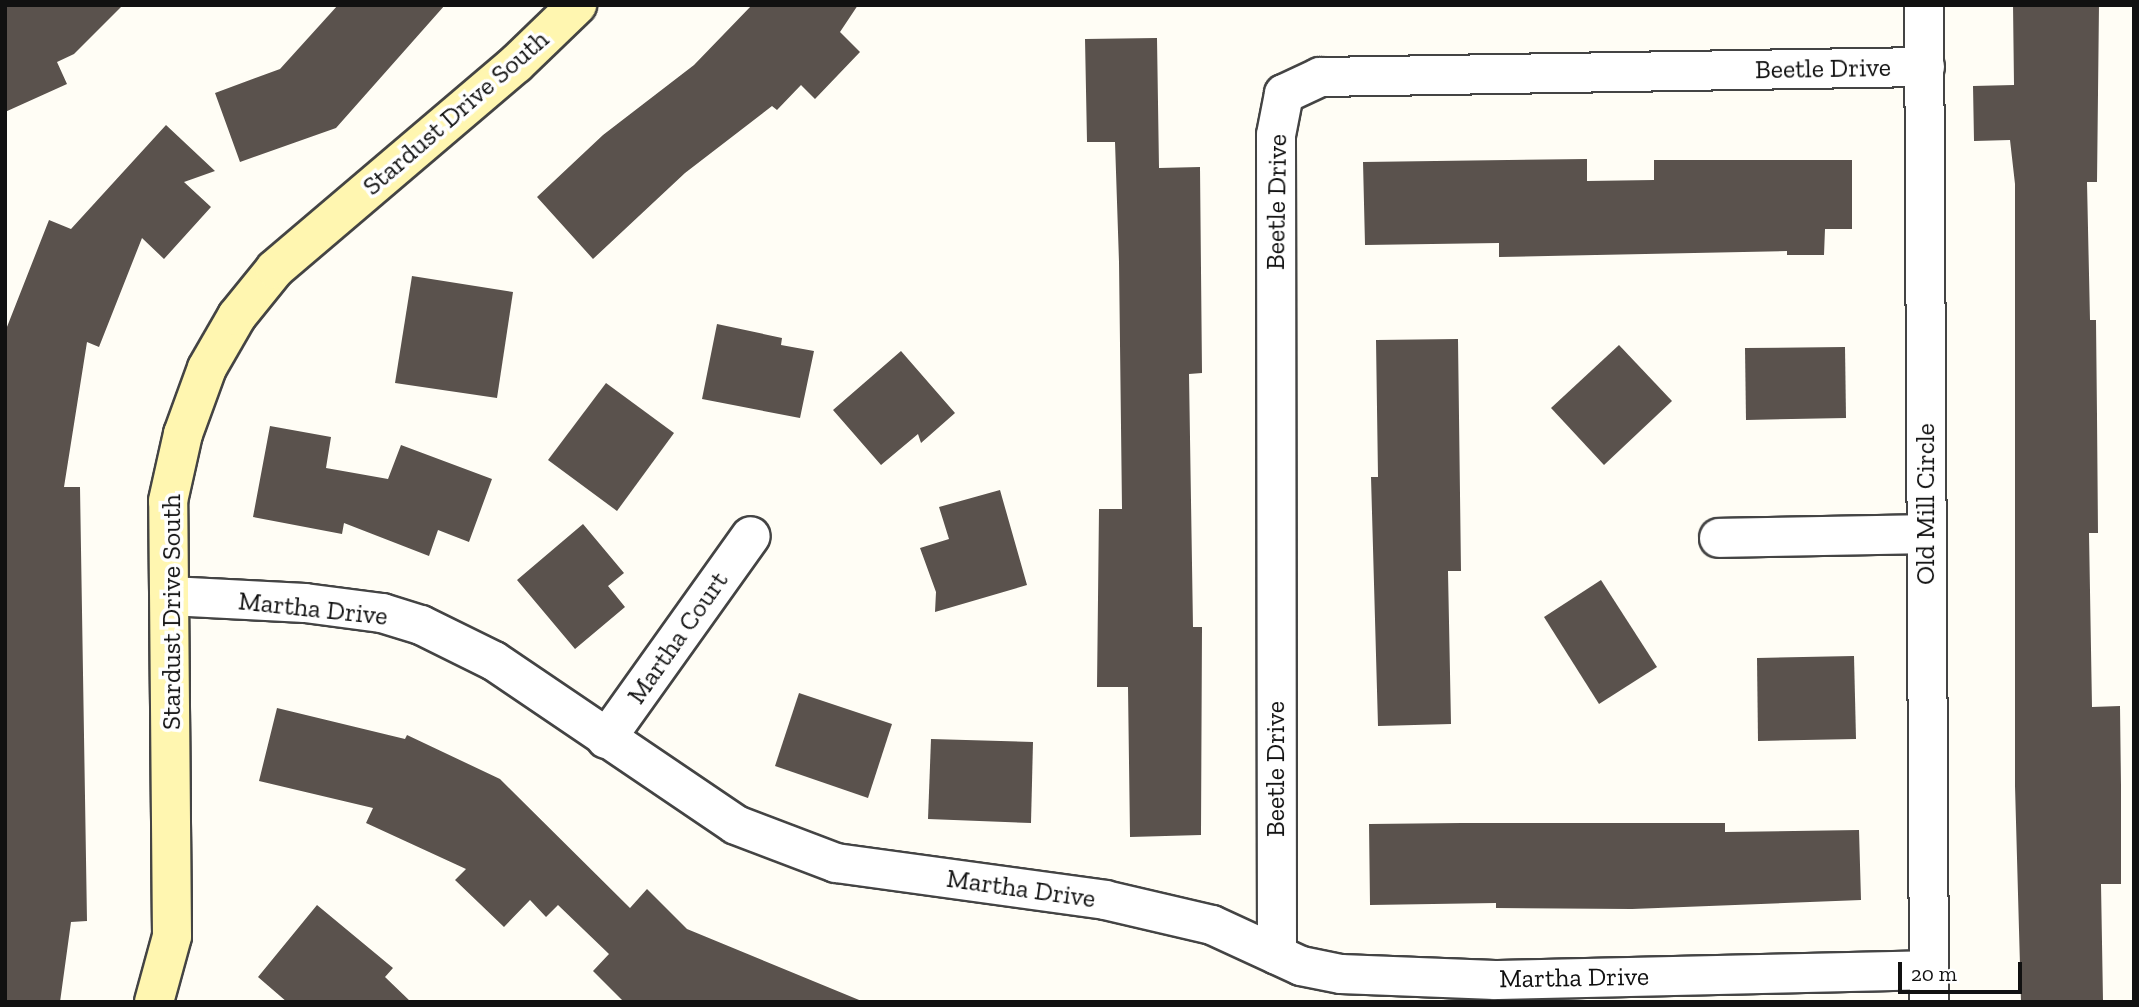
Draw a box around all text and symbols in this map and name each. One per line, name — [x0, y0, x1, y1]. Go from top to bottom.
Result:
street label: Stardust Drive South — [357, 24, 555, 202]
street label: Beetle Drive — [1755, 52, 1891, 86]
street label: Beetle Drive — [1260, 134, 1294, 270]
street label: Old Mill Circle — [1910, 423, 1942, 585]
street label: Stardust Drive South — [156, 494, 188, 730]
street label: Martha Court — [621, 566, 735, 710]
street label: Martha Drive — [237, 586, 389, 632]
street label: Beetle Drive — [1260, 701, 1292, 837]
street label: Martha Drive — [945, 863, 1097, 915]
scale bar — [1901, 948, 2025, 992]
street label: Martha Drive — [1499, 961, 1649, 995]
text: 20 m — [1911, 961, 1957, 986]

